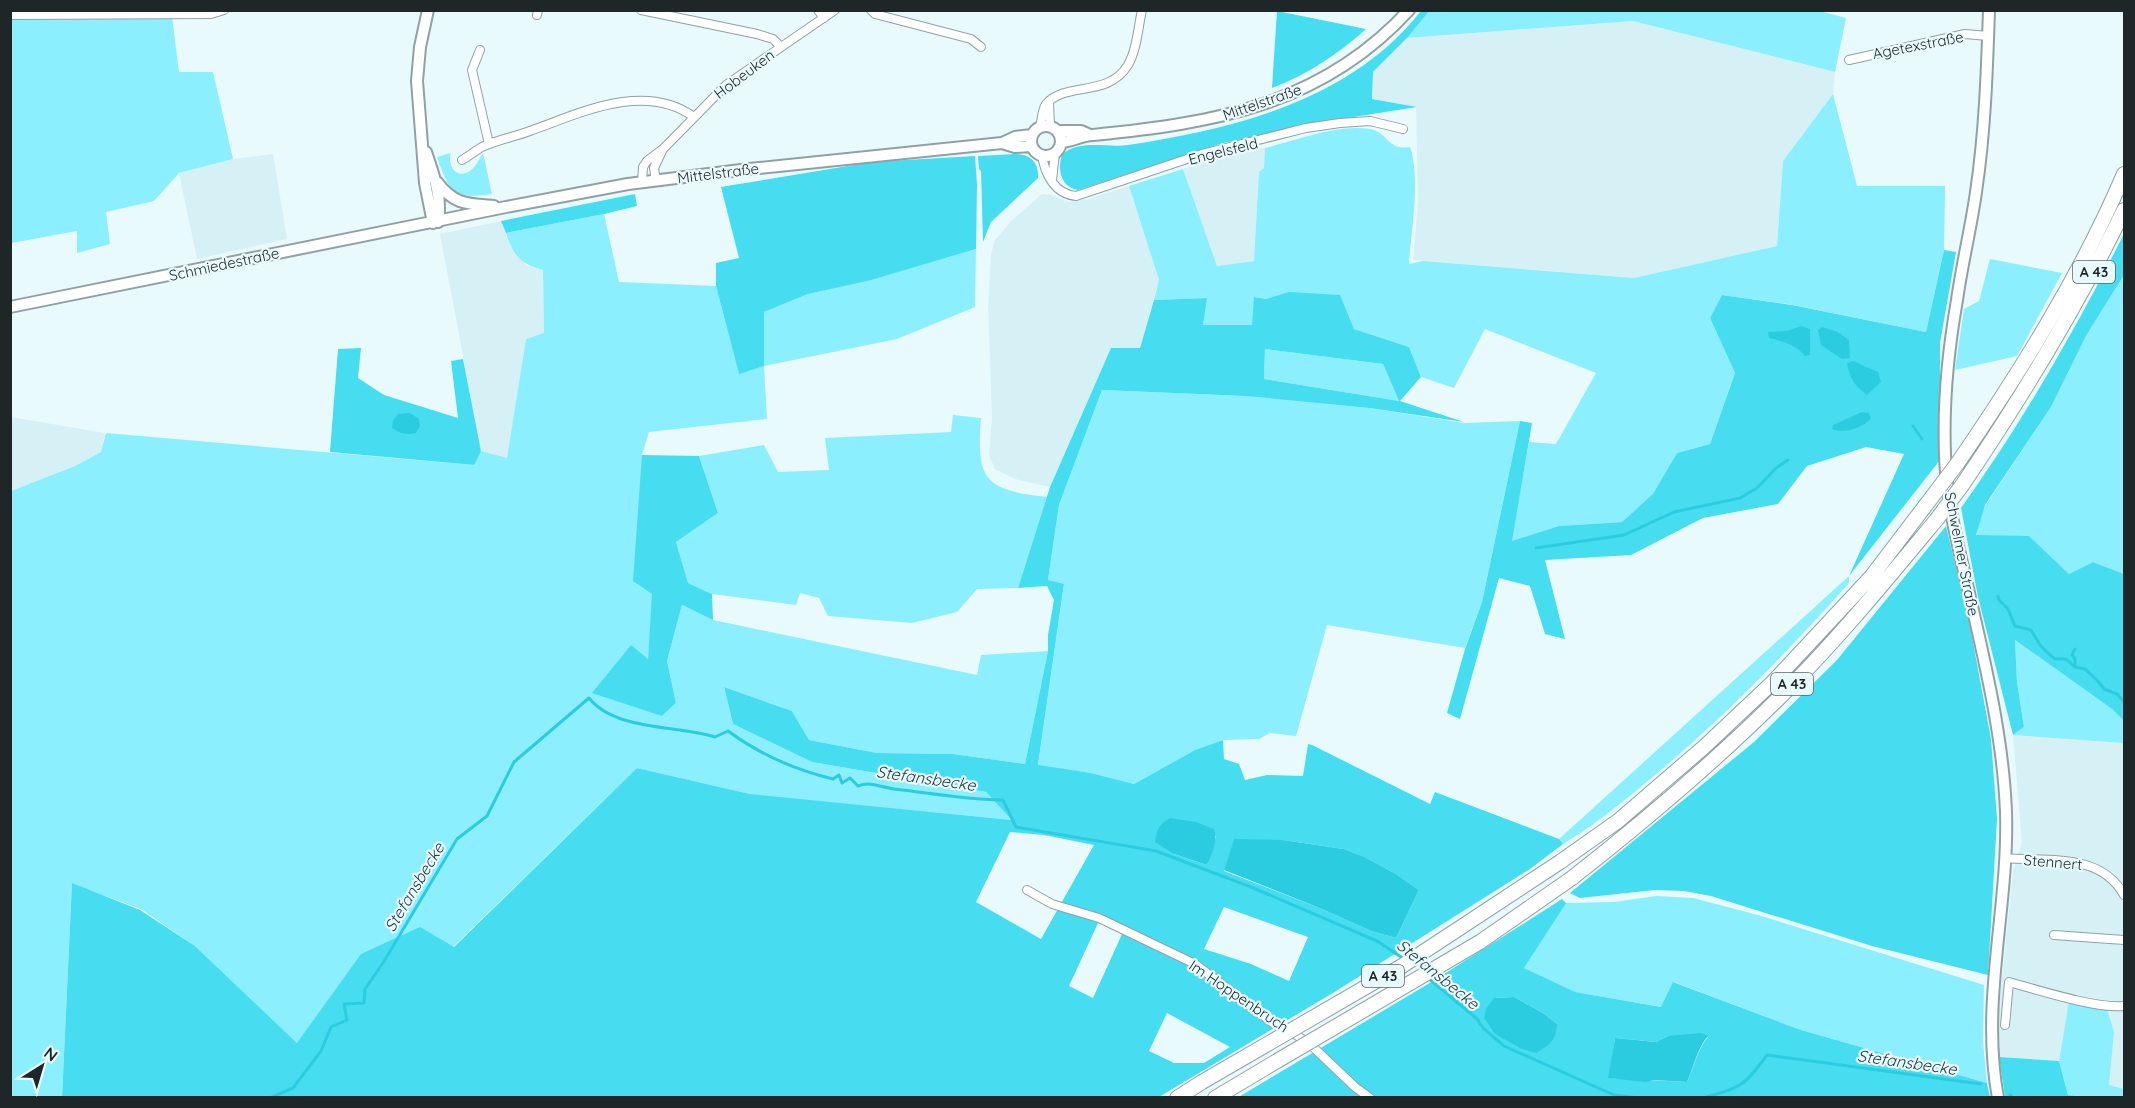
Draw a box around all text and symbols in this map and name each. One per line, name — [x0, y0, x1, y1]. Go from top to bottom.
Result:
street label: Agetexstraße — [1871, 27, 1965, 63]
street label: Hobeuken — [710, 45, 778, 103]
street label: Mittelstraße — [1220, 80, 1304, 124]
street label: Engelsfeld — [1186, 133, 1260, 169]
street label: Mittelstraße — [676, 159, 760, 187]
street label: Schmiedestraße — [167, 243, 281, 285]
road number: A 43 — [2073, 261, 2115, 283]
street label: Schwelmer Straße — [1941, 490, 1983, 618]
road number: A 43 — [1771, 673, 1813, 695]
water label: Stefansbecke — [875, 761, 978, 795]
water label: Stefansbecke — [380, 838, 449, 935]
street label: Stennert — [2023, 850, 2083, 874]
water label: Stefansbecke — [1393, 935, 1484, 1014]
street label: Im Hoppenbruch — [1185, 956, 1293, 1036]
road number: A 43 — [1362, 965, 1404, 987]
north arrow — [12, 1036, 72, 1096]
text: N — [40, 1042, 62, 1066]
water label: Stefansbecke — [1856, 1045, 1959, 1079]

